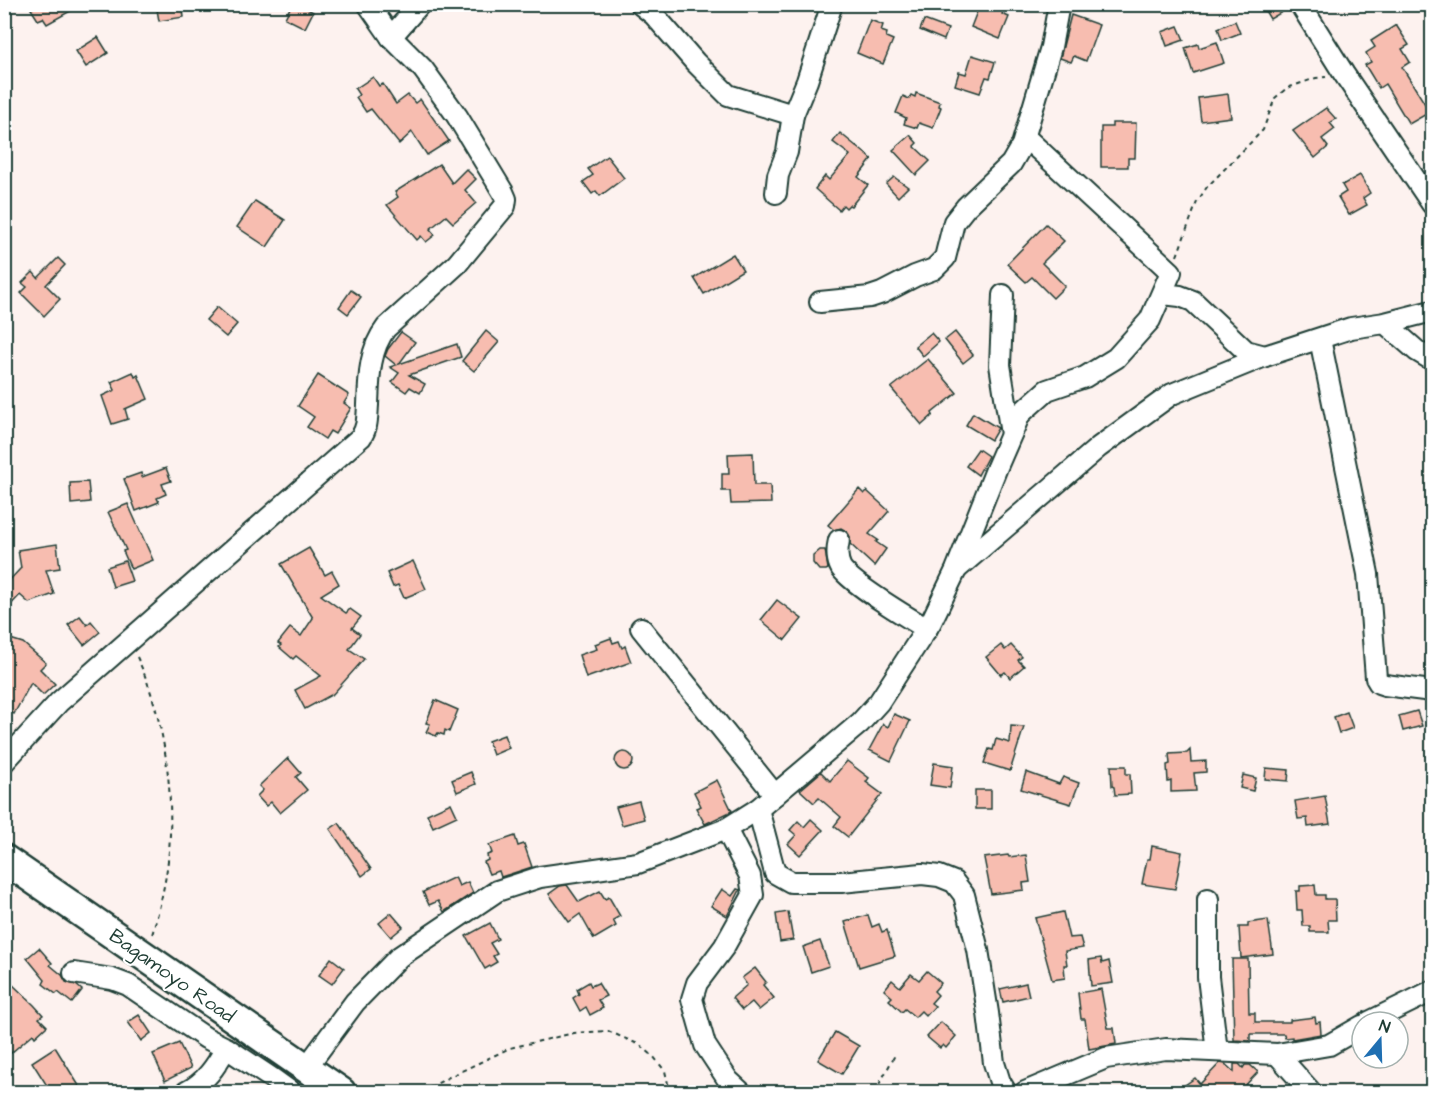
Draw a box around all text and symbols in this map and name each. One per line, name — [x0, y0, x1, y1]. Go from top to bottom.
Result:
street label: Bagamoyo Road — [103, 922, 241, 1031]
north arrow — [1350, 1010, 1410, 1070]
text: N — [1376, 1015, 1393, 1039]

